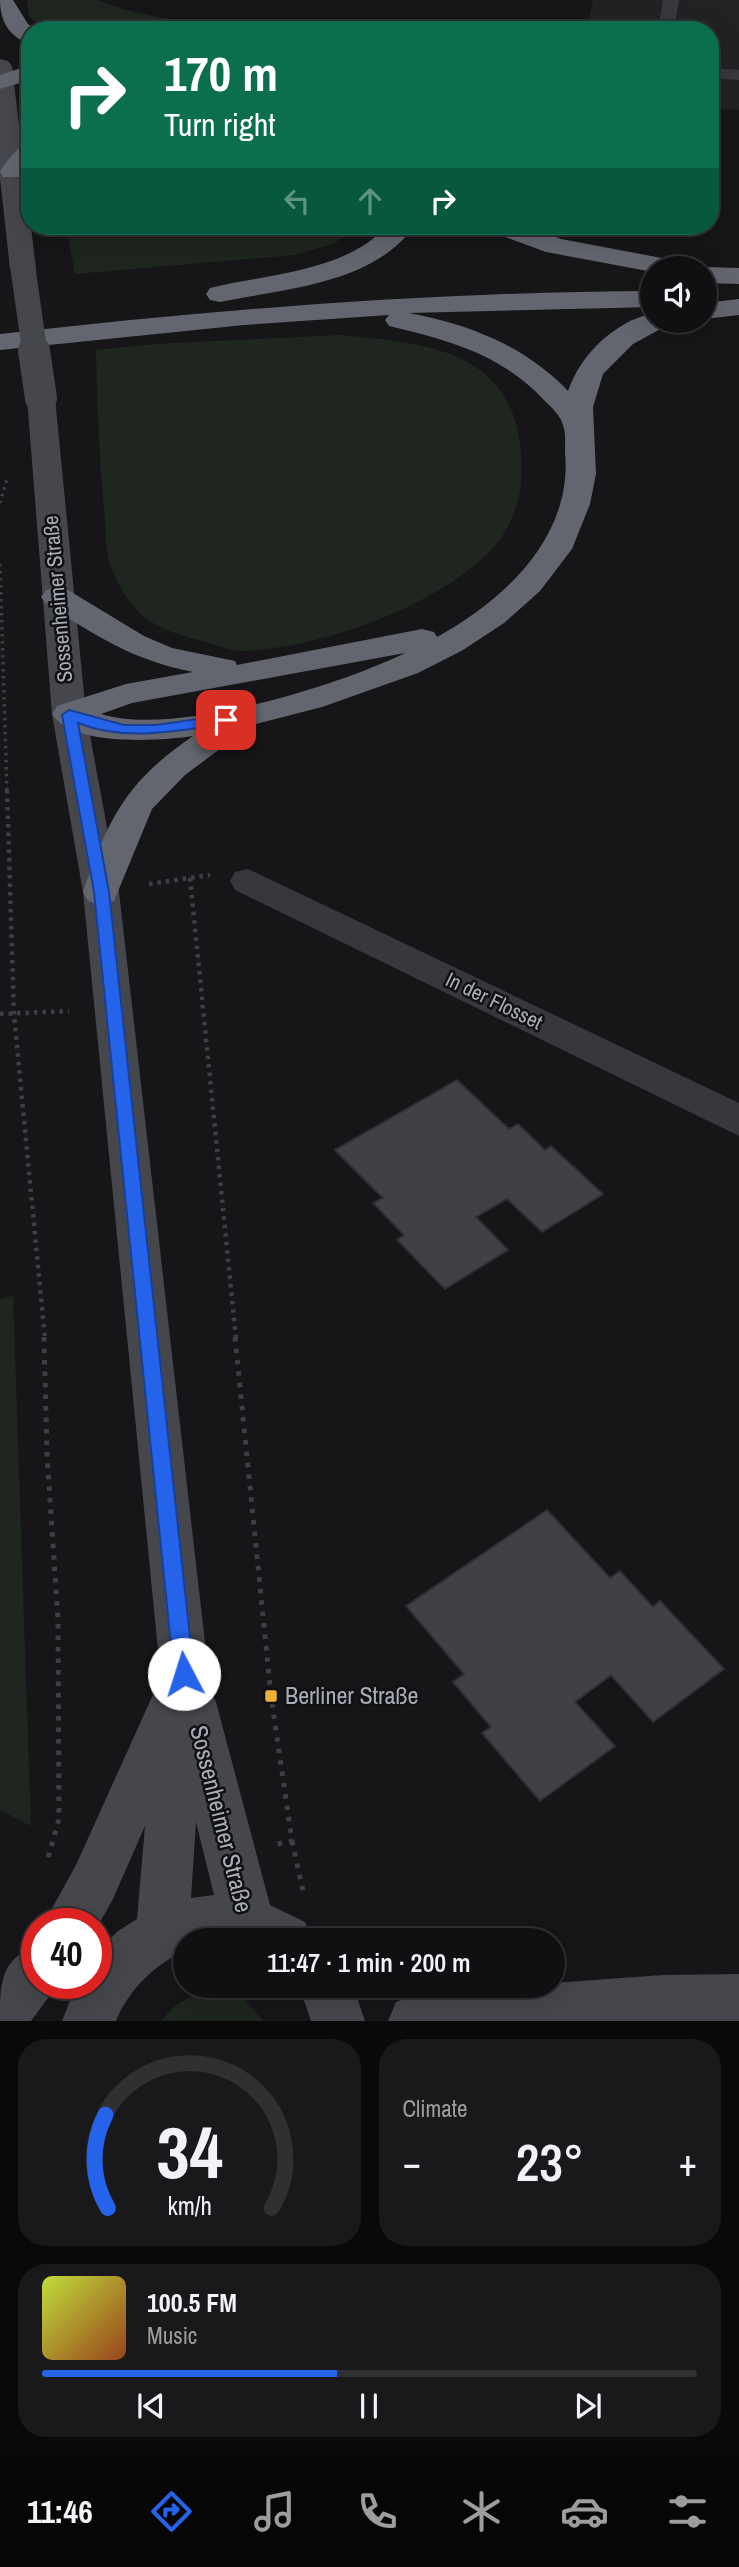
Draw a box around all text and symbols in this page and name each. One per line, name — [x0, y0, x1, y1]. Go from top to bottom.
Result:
text: 170 m — [164, 40, 278, 106]
icon: right — [49, 49, 140, 140]
text: Turn right — [164, 103, 276, 146]
icon: left — [278, 182, 316, 220]
icon: ahead — [351, 182, 389, 220]
icon: right — [424, 182, 462, 220]
map controls — [640, 256, 717, 333]
button: sound — [640, 256, 717, 333]
street label: Sossenheimer Straße — [36, 514, 79, 684]
pin — [196, 690, 256, 750]
icon: arrive — [207, 701, 245, 739]
street label: In der Flosset — [441, 965, 548, 1037]
position arrow — [147, 1637, 221, 1711]
place label: Berliner Straße — [285, 1679, 418, 1711]
marker: Berliner Straße — [263, 1688, 279, 1704]
street label: Sossenheimer Straße — [183, 1722, 261, 1916]
speed limit sign: 40 — [21, 1908, 112, 1999]
text: 11:47 · 1 min · 200 m — [267, 1945, 471, 1980]
text: Climate — [403, 2093, 467, 2124]
text: 34 — [156, 2104, 222, 2202]
text: 23° — [516, 2127, 584, 2197]
text: − — [403, 2137, 421, 2188]
text: + — [679, 2137, 697, 2188]
text: km/h — [167, 2189, 211, 2223]
text: 100.5 FM — [147, 2285, 237, 2320]
text: Music — [147, 2320, 197, 2351]
icon: previous — [132, 2387, 170, 2425]
icon: pause — [350, 2387, 388, 2425]
icon: next — [569, 2387, 607, 2425]
icon: directions — [147, 2487, 196, 2536]
icon: music — [250, 2487, 299, 2536]
icon: phone — [353, 2487, 402, 2536]
icon: climate — [457, 2487, 506, 2536]
icon: car — [560, 2487, 609, 2536]
icon: filters — [663, 2487, 712, 2536]
text: 11:46 — [27, 2490, 93, 2533]

